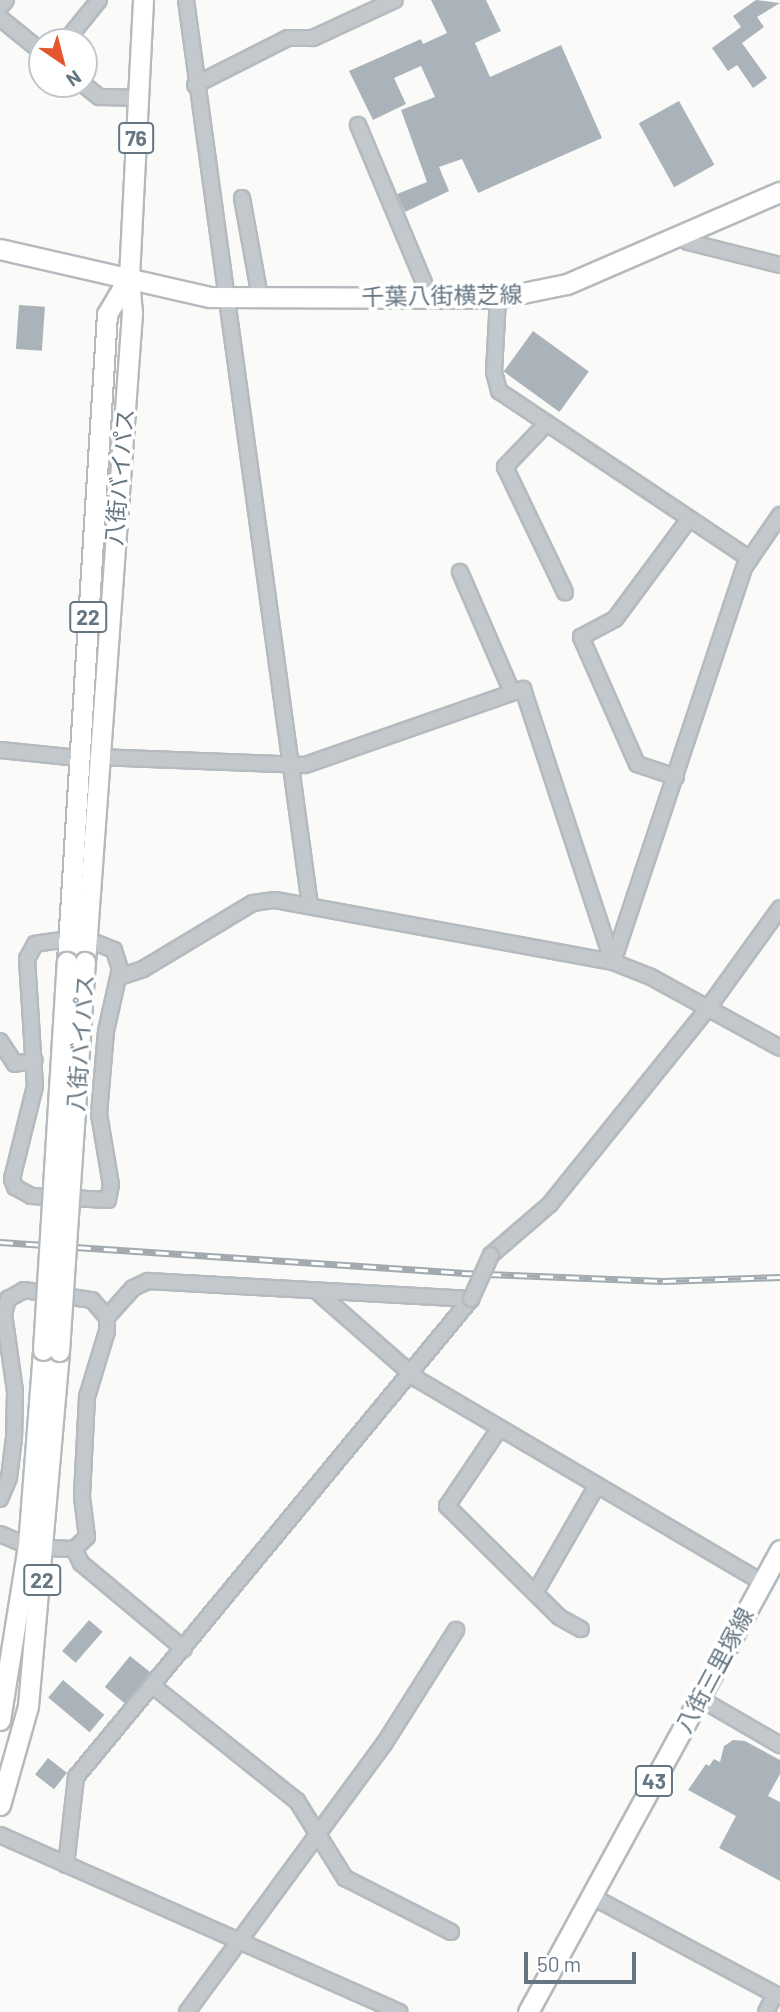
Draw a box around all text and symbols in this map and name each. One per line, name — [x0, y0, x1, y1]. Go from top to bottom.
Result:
north arrow — [28, 28, 98, 98]
text: N — [62, 66, 86, 92]
road number: 76 — [117, 120, 155, 156]
street label: 千葉八街横芝線 — [361, 280, 523, 310]
street label: 八街バイパス — [99, 407, 139, 547]
road number: 22 — [69, 600, 107, 634]
street label: 八街バイパス — [61, 973, 99, 1113]
road number: 22 — [23, 1562, 61, 1598]
street label: 八街三里塚線 — [669, 1603, 759, 1737]
road number: 43 — [635, 1764, 673, 1798]
scale bar — [528, 1938, 640, 1982]
text: 50 m — [537, 1951, 581, 1976]

